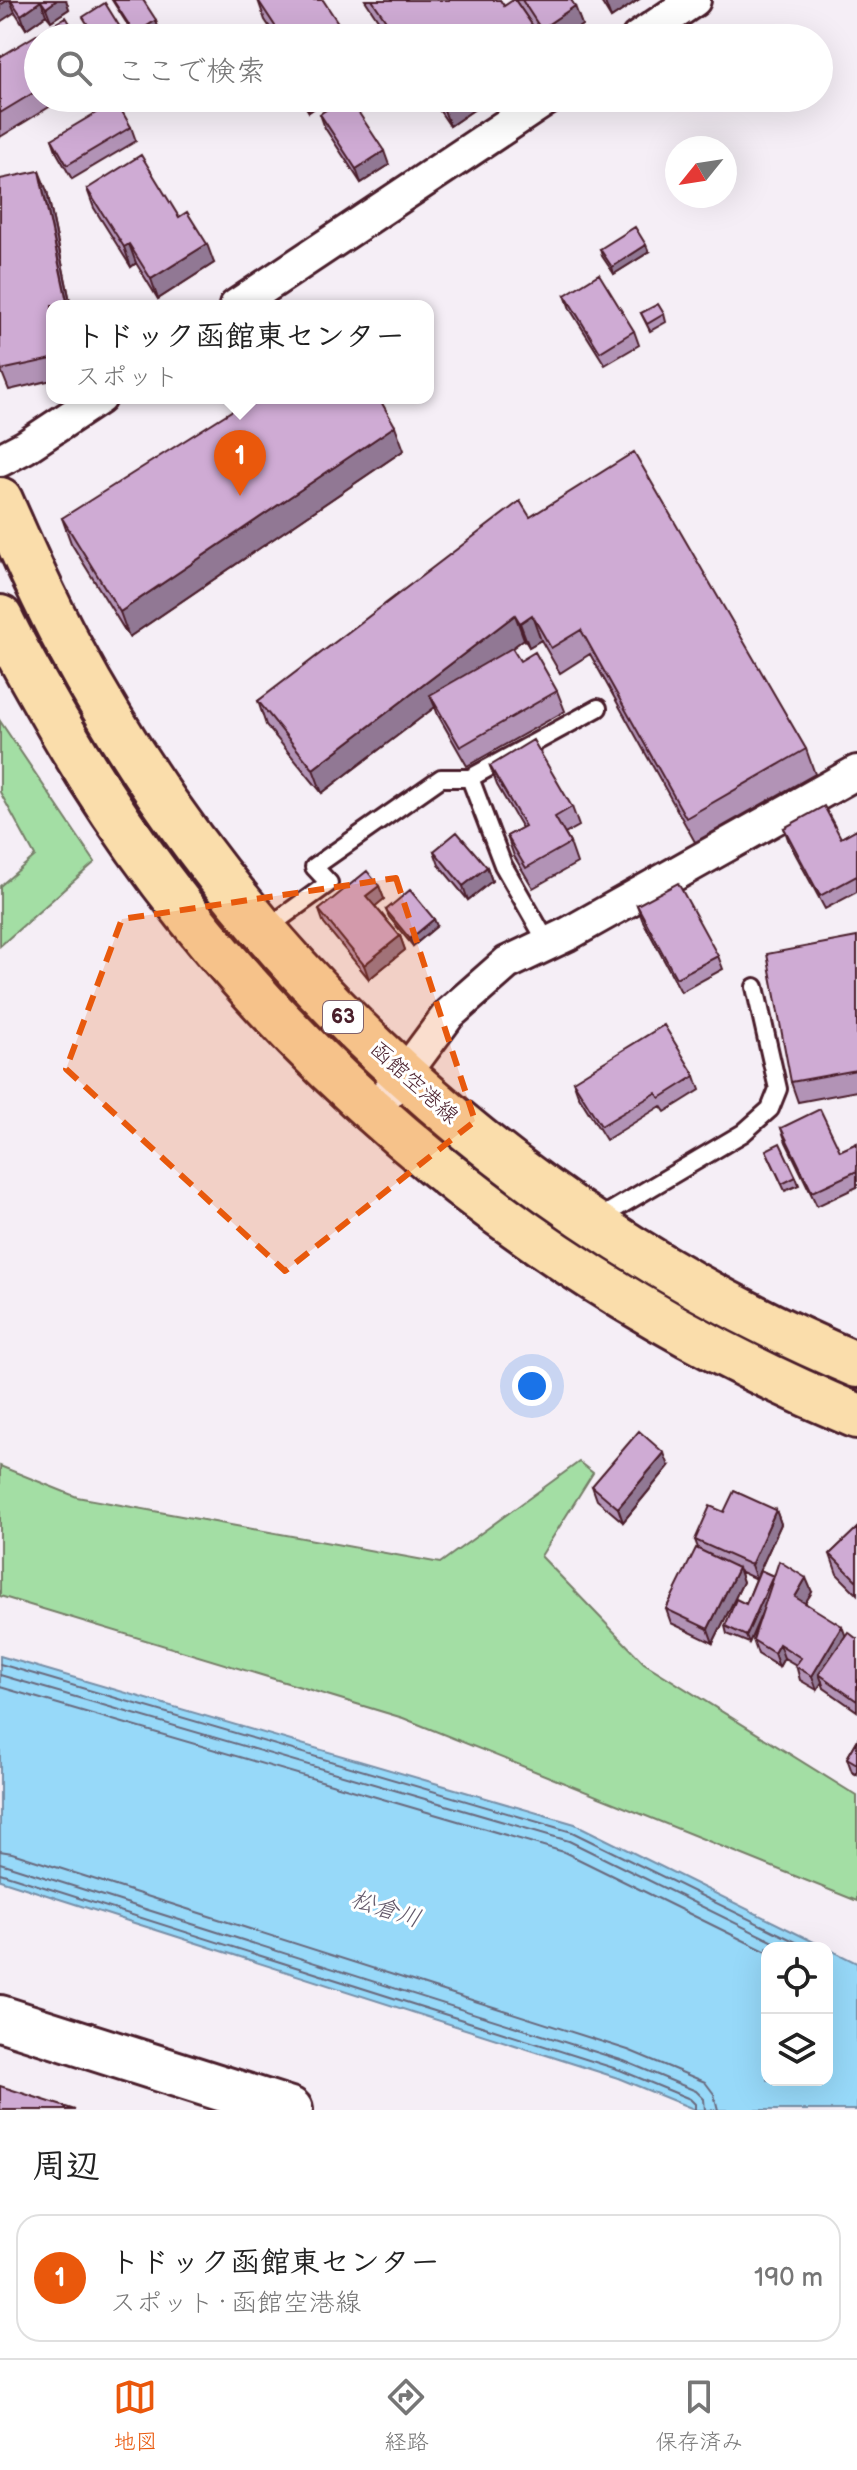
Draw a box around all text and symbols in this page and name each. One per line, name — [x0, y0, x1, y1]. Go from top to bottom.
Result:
search box — [24, 24, 833, 112]
icon: search — [52, 46, 96, 90]
text: ここで検索 — [116, 54, 266, 90]
north arrow — [665, 136, 737, 208]
popup — [46, 300, 434, 404]
text: トドック函館東センター — [75, 319, 405, 355]
text: スポット — [75, 362, 179, 393]
pin: 1 — [214, 430, 266, 496]
road number: 63 — [323, 1001, 363, 1033]
street label: 函館空港線 — [364, 1036, 464, 1130]
your location — [512, 1366, 552, 1406]
water label: 松倉川 — [347, 1884, 425, 1934]
map controls — [761, 1942, 833, 2086]
button: locate — [761, 1942, 833, 2014]
button: layers — [761, 2014, 833, 2086]
text: 周辺 — [32, 2146, 100, 2187]
text: トドック函館東センター — [110, 2245, 440, 2281]
text: 1 — [55, 2263, 65, 2294]
text: 190 m — [754, 2263, 823, 2294]
text: スポット · 函館空港線 — [110, 2288, 361, 2319]
tab: 地図 — [113, 2375, 158, 2456]
tab: 経路 — [384, 2375, 429, 2456]
tab: 保存済み — [655, 2375, 744, 2456]

